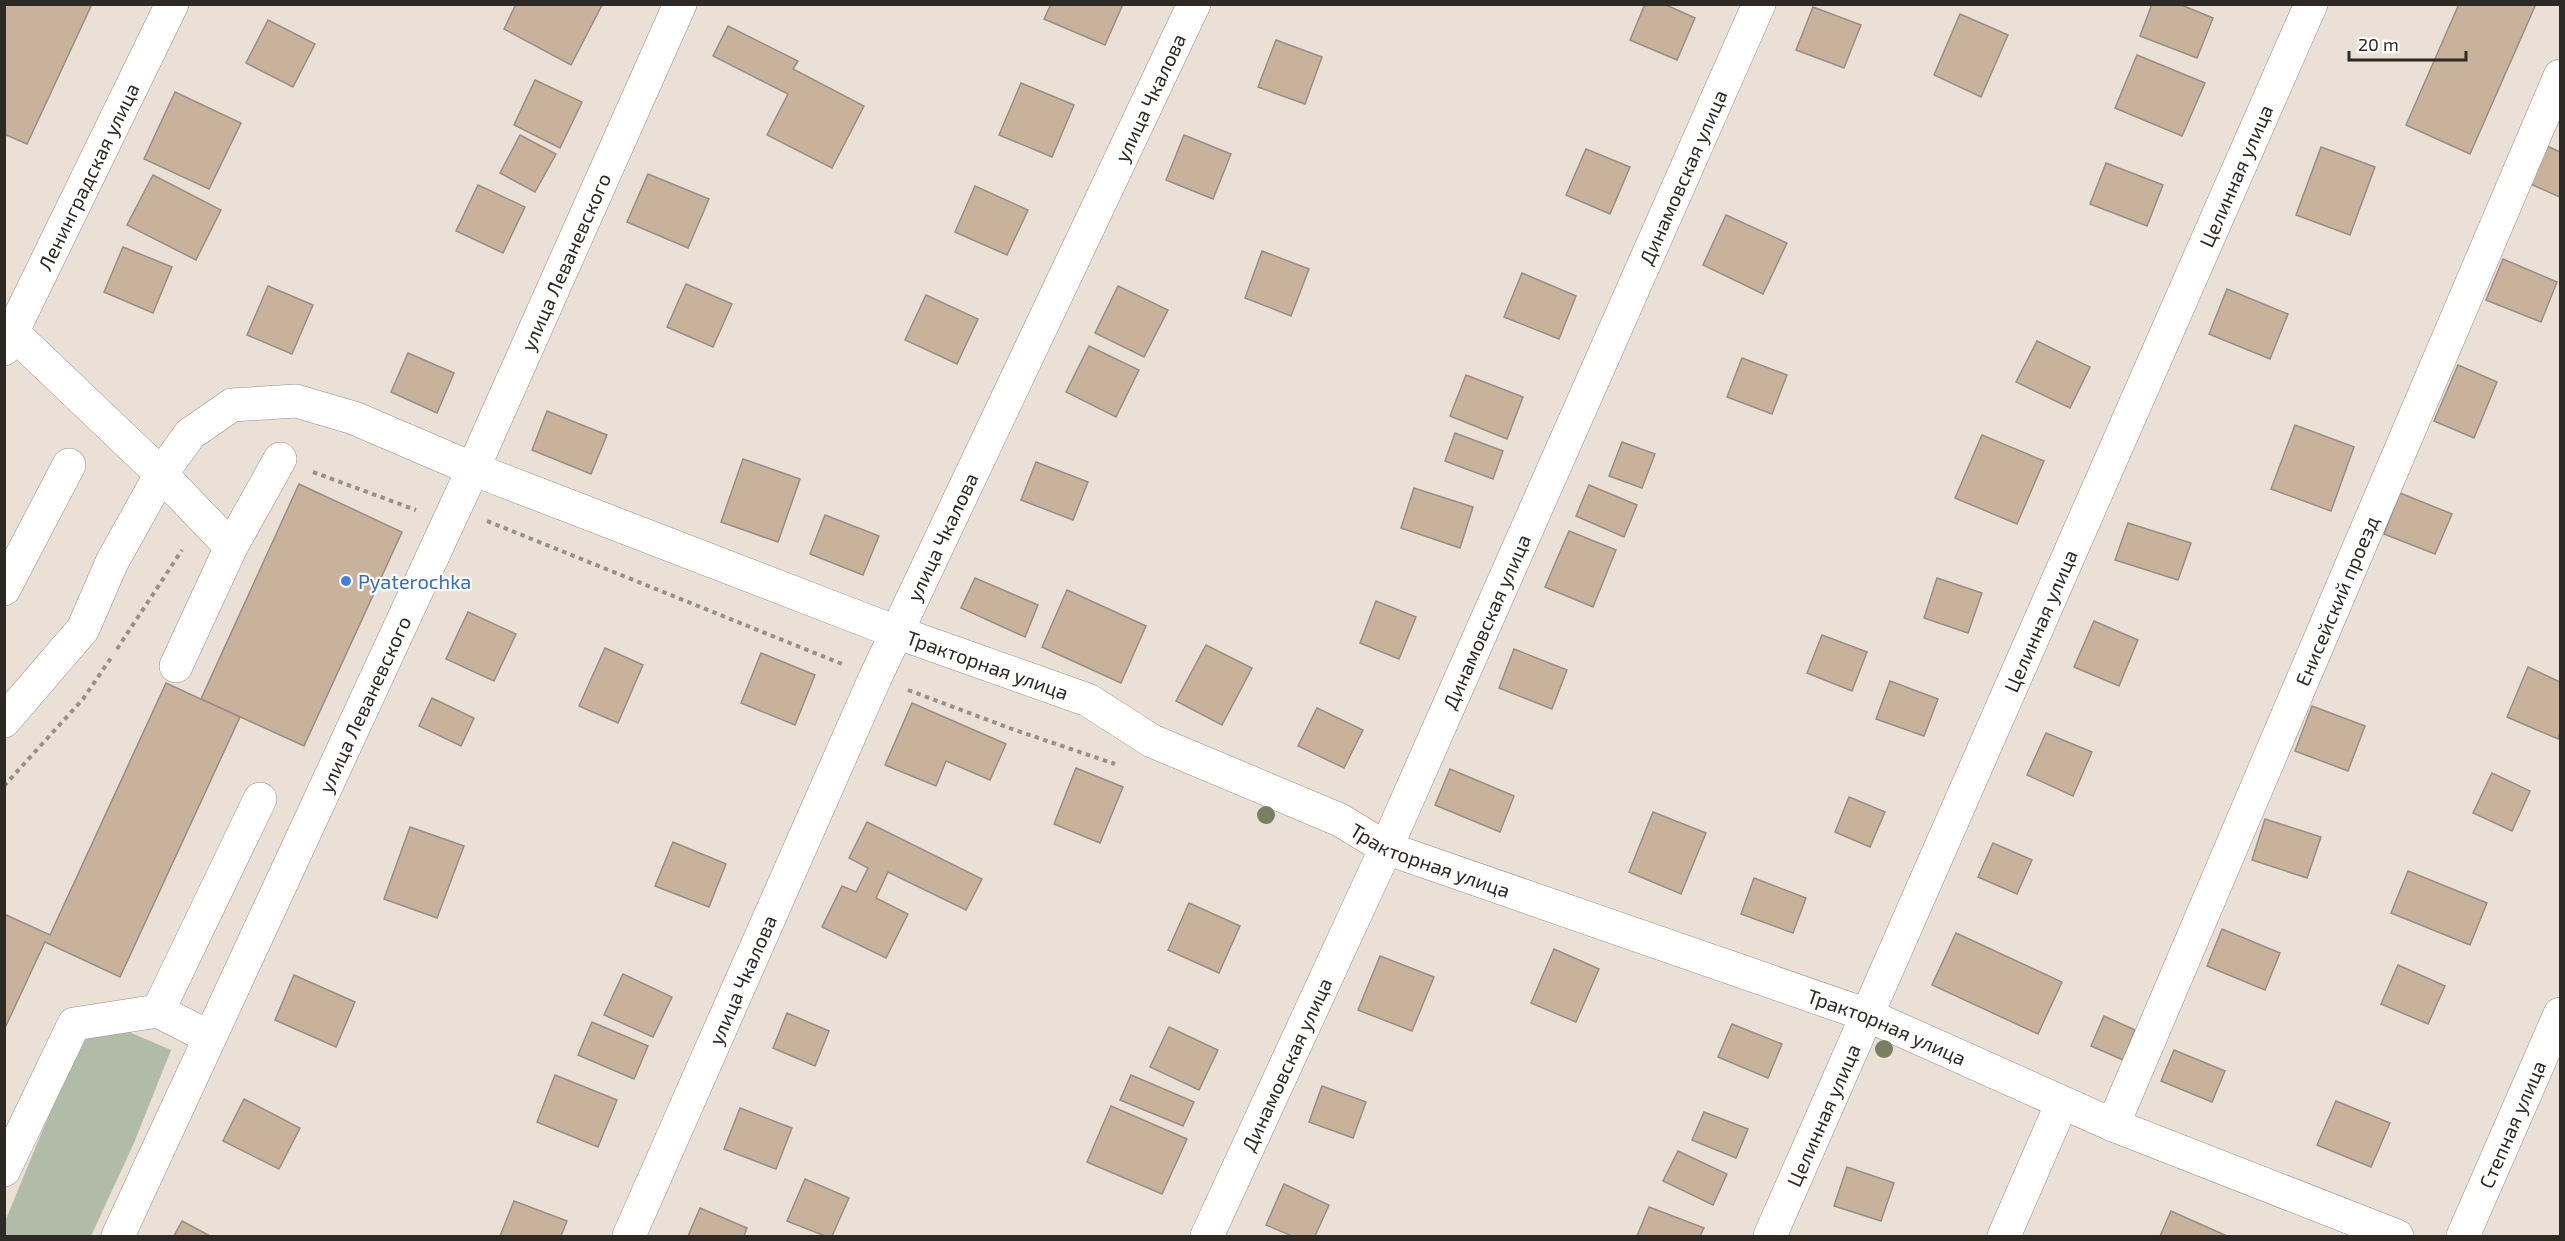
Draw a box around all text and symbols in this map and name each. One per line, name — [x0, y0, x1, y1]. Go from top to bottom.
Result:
scale bar — [2349, 24, 2466, 62]
street label: улица Чкалова — [1109, 29, 1190, 166]
text: 20 m — [2358, 33, 2399, 55]
street label: Ленинградская улица — [32, 79, 144, 274]
street label: Динамовская улица — [1633, 86, 1732, 268]
street label: Целинная улица — [2194, 101, 2277, 251]
street label: улица Леваневского — [515, 169, 615, 355]
street label: улица Чкалова — [901, 469, 982, 605]
street label: Енисейский проезд — [2290, 512, 2383, 689]
street label: Динамовская улица — [1437, 530, 1535, 713]
street label: Целинная улица — [1998, 546, 2082, 696]
place label: Pyaterochka — [358, 569, 471, 593]
marker: Pyaterochka — [339, 574, 353, 588]
street label: улица Леваневского — [313, 612, 415, 797]
street label: Тракторная улица — [903, 625, 1072, 704]
street label: Тракторная улица — [1346, 817, 1513, 902]
street label: улица Чкалова — [703, 911, 781, 1049]
street label: Динамовская улица — [1236, 974, 1337, 1155]
street label: Тракторная улица — [1804, 983, 1970, 1070]
street label: Целинная улица — [1781, 1040, 1865, 1190]
street label: Степная улица — [2473, 1056, 2550, 1192]

